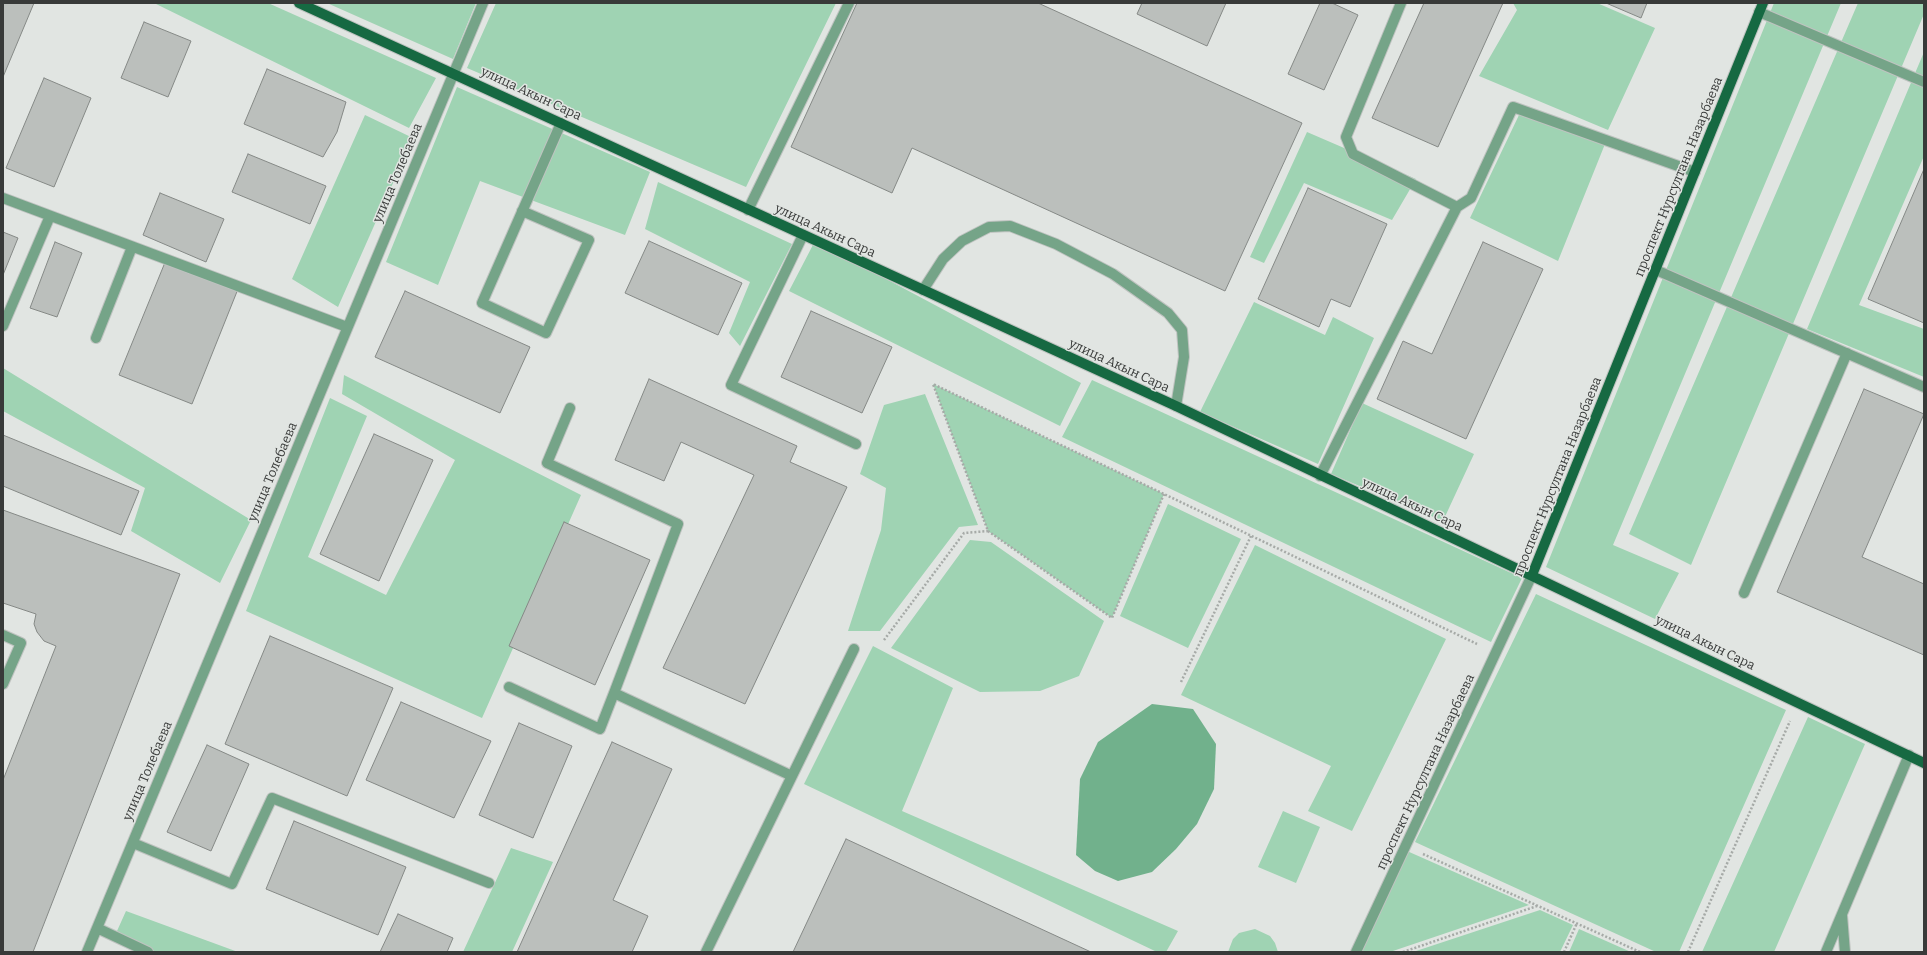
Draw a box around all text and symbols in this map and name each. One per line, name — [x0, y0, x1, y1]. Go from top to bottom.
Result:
street label: улица Акын Сара — [478, 64, 584, 124]
street label: проспект Нурсултана Назарбаева — [1632, 75, 1726, 279]
street label: улица Толебаева — [370, 121, 426, 225]
street label: улица Акын Сара — [772, 201, 878, 261]
street label: улица Акын Сара — [1066, 336, 1172, 396]
street label: проспект Нурсултана Назарбаева — [1511, 375, 1605, 579]
street label: улица Толебаева — [245, 420, 301, 524]
street label: улица Акын Сара — [1359, 475, 1465, 535]
street label: улица Акын Сара — [1653, 612, 1757, 674]
street label: проспект Нурсултана Назарбаева — [1374, 672, 1478, 872]
street label: улица Толебаева — [120, 719, 176, 823]

